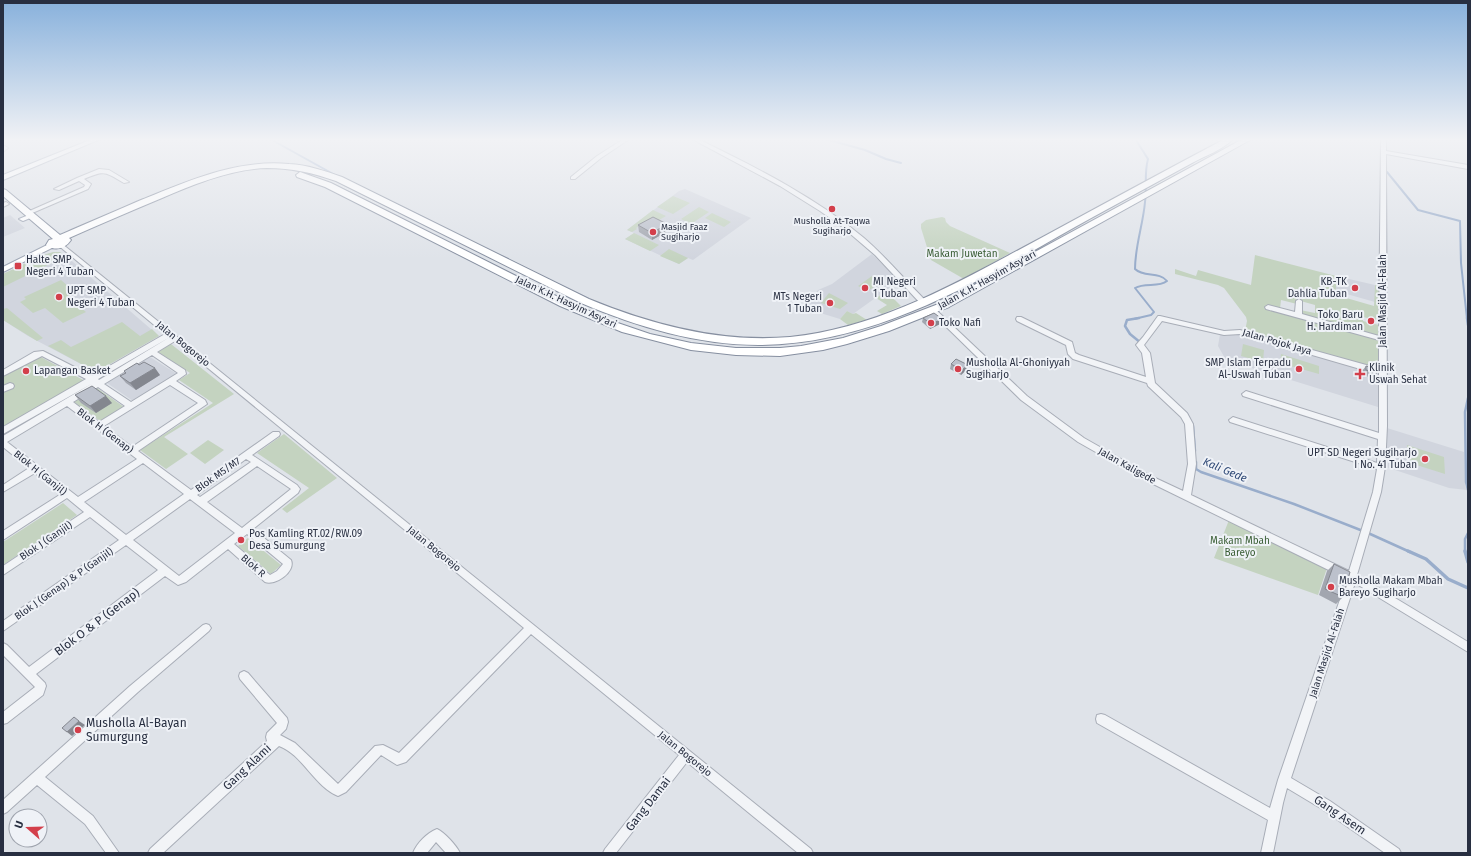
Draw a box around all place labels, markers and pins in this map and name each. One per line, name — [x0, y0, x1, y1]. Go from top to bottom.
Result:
marker: Musholla At-Taqwa Sugiharjo — [827, 204, 837, 214]
place label: Musholla At-Taqwa Sugiharjo — [794, 216, 870, 236]
place label: Masjid Faaz Sugiharjo — [661, 222, 707, 242]
marker: Masjid Faaz Sugiharjo — [648, 227, 658, 237]
place label: Halte SMP Negeri 4 Tuban — [26, 254, 94, 278]
marker: Halte SMP Negeri 4 Tuban — [13, 261, 23, 271]
place label: MI Negeri 1 Tuban — [873, 276, 916, 300]
place label: KB-TK Dahlia Tuban — [1288, 276, 1347, 300]
marker: MI Negeri 1 Tuban — [860, 283, 870, 293]
marker: KB-TK Dahlia Tuban — [1350, 283, 1360, 293]
place label: UPT SMP Negeri 4 Tuban — [67, 285, 135, 309]
place label: MTs Negeri 1 Tuban — [773, 291, 822, 315]
marker: UPT SMP Negeri 4 Tuban — [54, 292, 64, 302]
marker: MTs Negeri 1 Tuban — [825, 298, 835, 308]
place label: Toko Baru H. Hardiman — [1307, 309, 1363, 333]
marker: Toko Baru H. Hardiman — [1366, 316, 1376, 326]
place label: Toko Nafi — [939, 317, 981, 329]
marker: Toko Nafi — [926, 318, 936, 328]
place label: Musholla Al-Ghoniyyah Sugiharjo — [966, 357, 1070, 381]
place label: SMP Islam Terpadu Al-Uswah Tuban — [1205, 357, 1291, 381]
place label: Klinik Uswah Sehat — [1369, 362, 1427, 386]
marker: Musholla Al-Ghoniyyah Sugiharjo — [953, 364, 963, 374]
marker: SMP Islam Terpadu Al-Uswah Tuban — [1294, 364, 1304, 374]
place label: Lapangan Basket — [34, 365, 111, 377]
marker: Lapangan Basket — [21, 366, 31, 376]
marker: Klinik Uswah Sehat — [1354, 368, 1366, 380]
place label: UPT SD Negeri Sugiharjo I No. 41 Tuban — [1307, 447, 1417, 471]
marker: UPT SD Negeri Sugiharjo I No. 41 Tuban — [1420, 454, 1430, 464]
place label: Pos Kamling RT.02/RW.09 Desa Sumurgung — [249, 528, 362, 552]
marker: Pos Kamling RT.02/RW.09 Desa Sumurgung — [236, 535, 246, 545]
place label: Musholla Makam Mbah Bareyo Sugiharjo — [1339, 575, 1443, 599]
marker: Musholla Makam Mbah Bareyo Sugiharjo — [1326, 582, 1336, 592]
place label: Musholla Al-Bayan Sumurgung — [86, 716, 187, 744]
marker: Musholla Al-Bayan Sumurgung — [73, 725, 83, 735]

